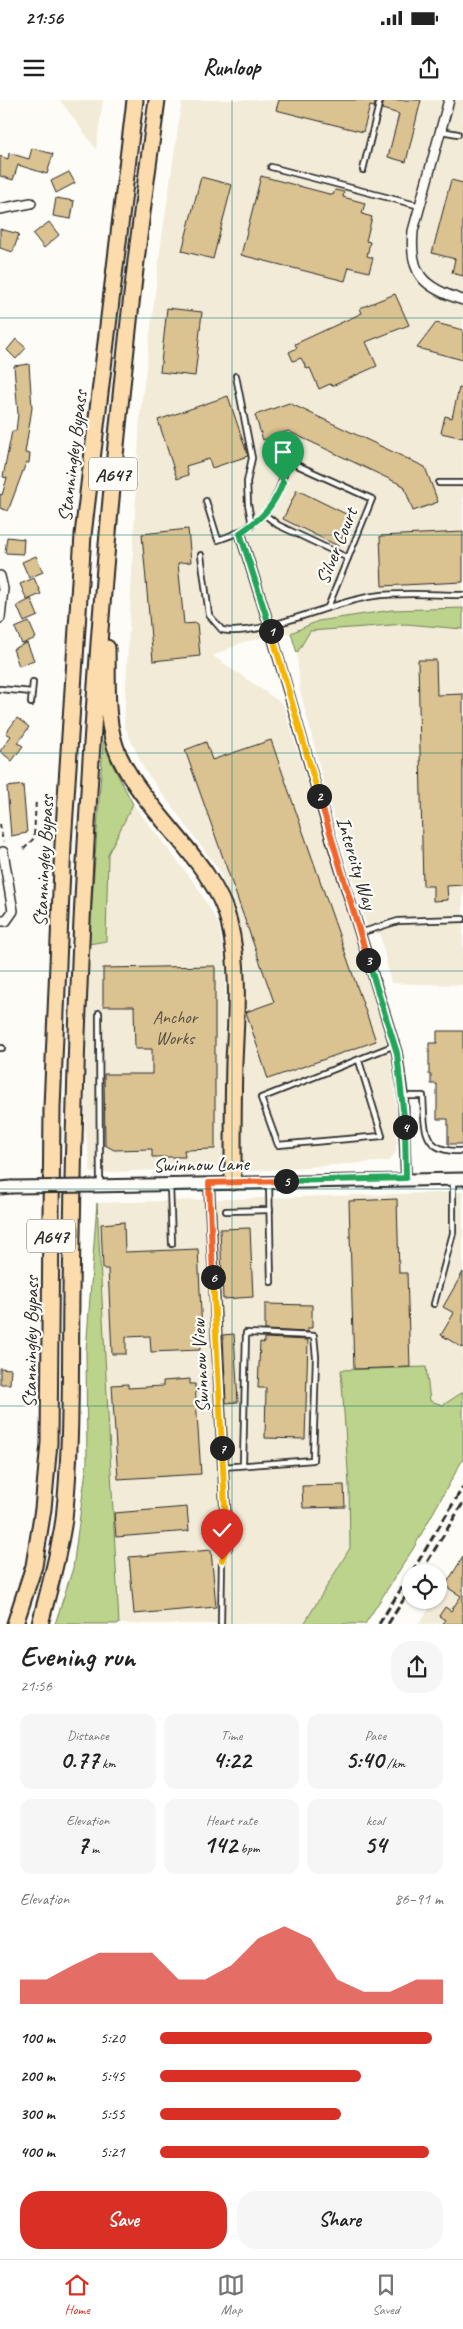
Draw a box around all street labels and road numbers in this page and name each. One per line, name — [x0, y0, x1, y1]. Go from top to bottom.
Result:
street label: Stanningley Bypass — [52, 387, 93, 523]
road number: A647 — [89, 458, 137, 490]
street label: Silver Court — [310, 502, 364, 588]
street label: Stanningley Bypass — [28, 792, 60, 928]
street label: Intercity Way — [331, 814, 383, 915]
street label: Swinnow Lane — [153, 1151, 251, 1178]
road number: A647 — [27, 1220, 75, 1252]
street label: Stanningley Bypass — [17, 1274, 44, 1408]
street label: Swinnow View — [185, 1317, 215, 1414]

